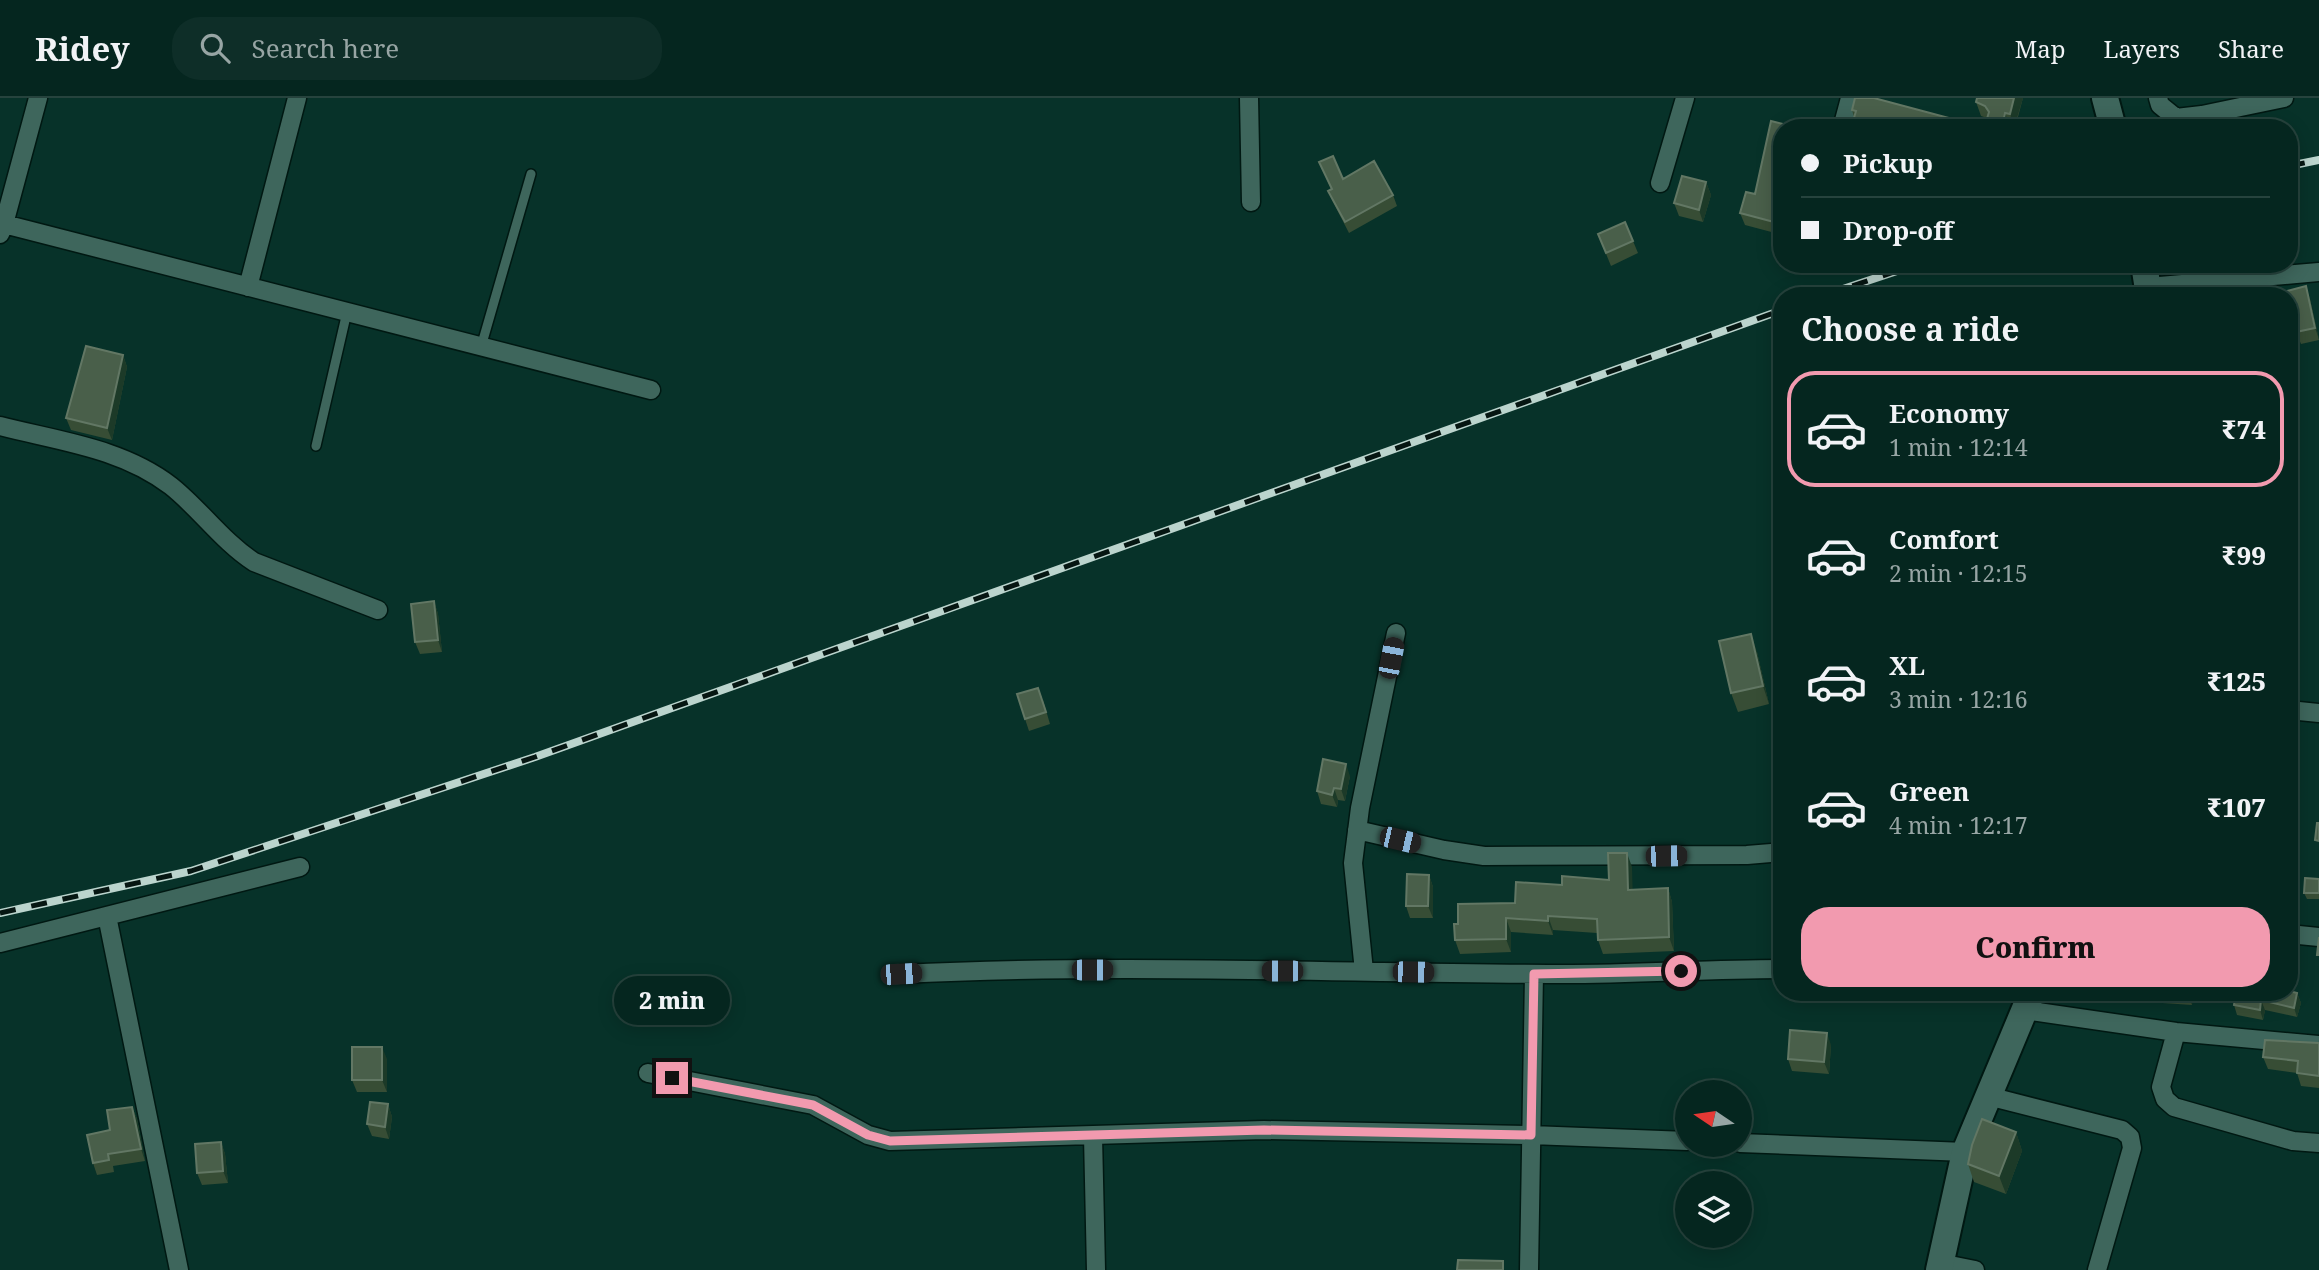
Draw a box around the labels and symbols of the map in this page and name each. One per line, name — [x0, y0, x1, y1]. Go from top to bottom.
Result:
car — [1377, 635, 1406, 681]
car — [1378, 825, 1423, 855]
car — [1645, 845, 1688, 867]
route start — [1665, 955, 1697, 987]
car — [1072, 960, 1114, 981]
car — [1262, 961, 1304, 982]
car — [1392, 961, 1435, 983]
car — [880, 962, 923, 986]
callout: 2 min — [614, 976, 730, 1026]
route end — [656, 1062, 688, 1094]
north arrow — [1675, 1080, 1752, 1157]

